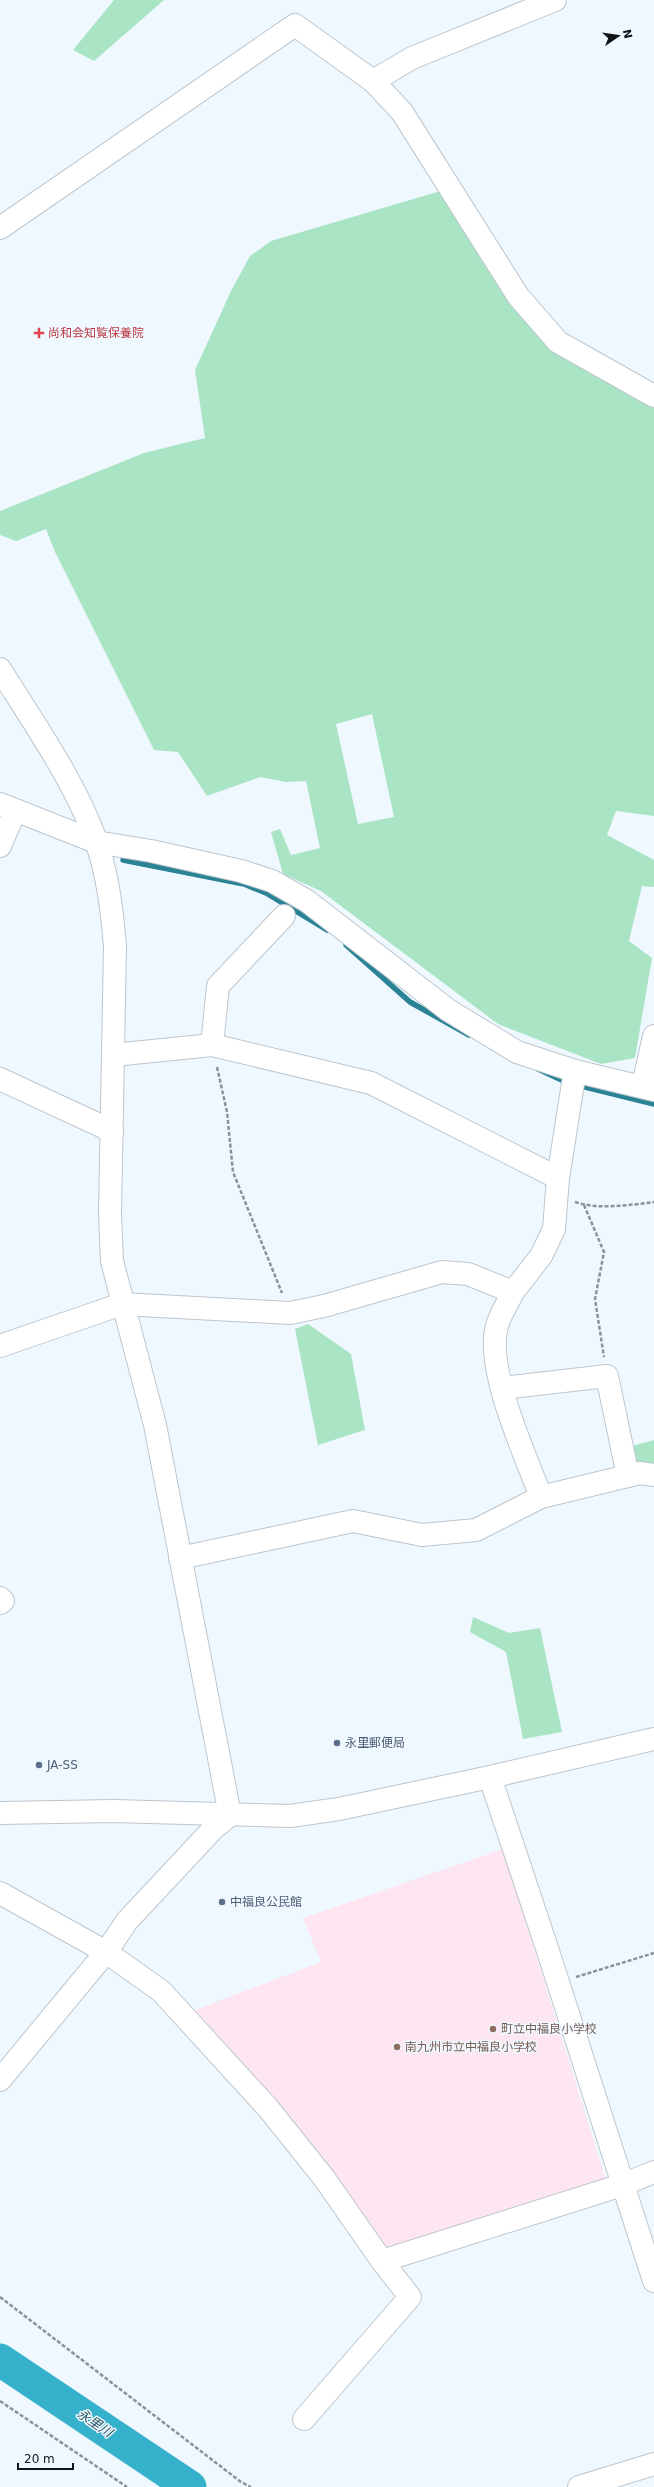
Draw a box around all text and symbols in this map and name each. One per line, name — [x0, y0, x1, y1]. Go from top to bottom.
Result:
north arrow — [598, 16, 638, 56]
text: N — [620, 28, 635, 40]
place label: 尚和会知覧保養院 — [48, 326, 144, 340]
marker: 尚和会知覧保養院 — [33, 327, 45, 339]
place label: 永里郵便局 — [345, 1736, 405, 1750]
marker: 永里郵便局 — [332, 1738, 342, 1748]
place label: JA-SS — [46, 1758, 78, 1772]
marker: JA-SS — [34, 1760, 44, 1770]
place label: 中福良公民館 — [230, 1895, 302, 1909]
marker: 中福良公民館 — [217, 1897, 227, 1907]
place label: 町立中福良小学校 — [501, 2022, 597, 2036]
marker: 町立中福良小学校 — [488, 2024, 498, 2034]
place label: 南九州市立中福良小学校 — [405, 2040, 537, 2054]
marker: 南九州市立中福良小学校 — [392, 2042, 402, 2052]
water label: 永里川 — [75, 2406, 117, 2441]
scale bar — [18, 2445, 73, 2471]
text: 20 m — [24, 2452, 55, 2466]

